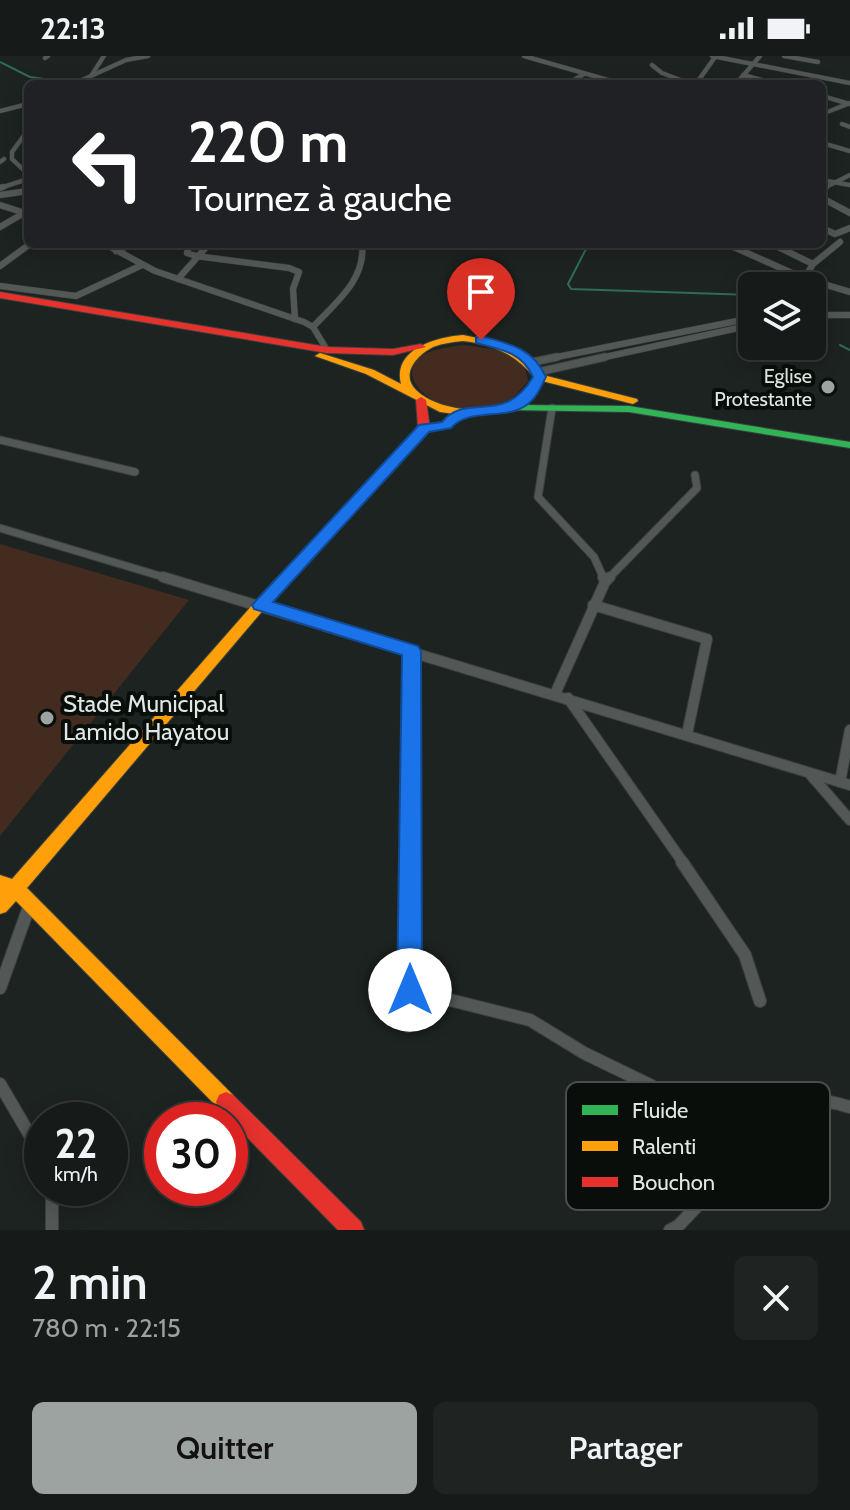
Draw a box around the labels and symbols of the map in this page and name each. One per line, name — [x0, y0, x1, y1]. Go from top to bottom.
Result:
pin — [447, 258, 515, 340]
place label: Eglise Protestante — [714, 364, 812, 411]
marker: Eglise Protestante — [819, 378, 837, 396]
place label: Stade Municipal Lamido Hayatou — [63, 689, 229, 746]
marker: Stade Municipal Lamido Hayatou — [38, 709, 56, 727]
position arrow — [368, 948, 452, 1032]
legend — [566, 1082, 830, 1210]
text: Fluide — [632, 1097, 688, 1124]
speed limit sign: 30 — [144, 1102, 248, 1206]
text: Ralenti — [632, 1133, 696, 1160]
text: Bouchon — [632, 1169, 715, 1196]

